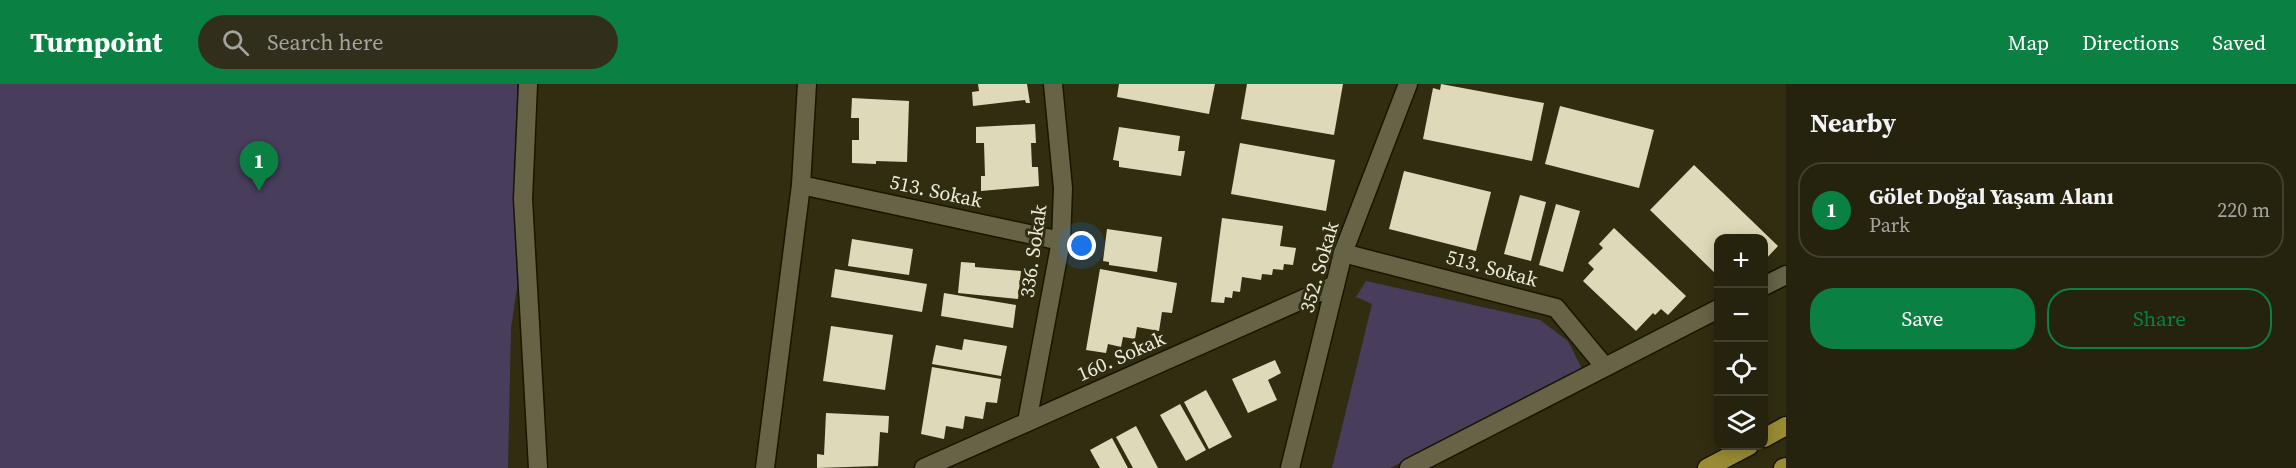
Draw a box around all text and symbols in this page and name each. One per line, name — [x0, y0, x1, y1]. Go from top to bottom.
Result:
search box — [198, 15, 618, 69]
text: Turnpoint — [30, 23, 162, 61]
icon: search — [219, 26, 252, 59]
text: Search here — [267, 27, 383, 57]
text: Map — [2008, 28, 2049, 57]
text: Directions — [2082, 28, 2179, 57]
text: Saved — [2212, 28, 2266, 57]
text: Nearby — [1810, 105, 1896, 141]
pin: 1 — [240, 141, 278, 191]
street label: 513. Sokak — [887, 168, 985, 214]
text: Gölet Doğal Yaşam Alanı — [1869, 181, 2114, 211]
text: 1 — [1826, 196, 1837, 224]
text: 220 m — [2217, 196, 2270, 224]
street label: 336. Sokak — [1013, 203, 1053, 299]
text: Park — [1869, 211, 1910, 239]
street label: 352. Sokak — [1293, 218, 1345, 316]
your location — [1067, 231, 1096, 260]
map controls — [1714, 234, 1768, 450]
button: + — [1714, 234, 1768, 288]
street label: 513. Sokak — [1443, 242, 1541, 294]
button: − — [1714, 288, 1768, 342]
button: Save — [1810, 288, 2035, 349]
button: Share — [2047, 288, 2272, 349]
street label: 160. Sokak — [1072, 324, 1170, 388]
button: locate — [1714, 342, 1768, 396]
button: layers — [1714, 396, 1768, 450]

